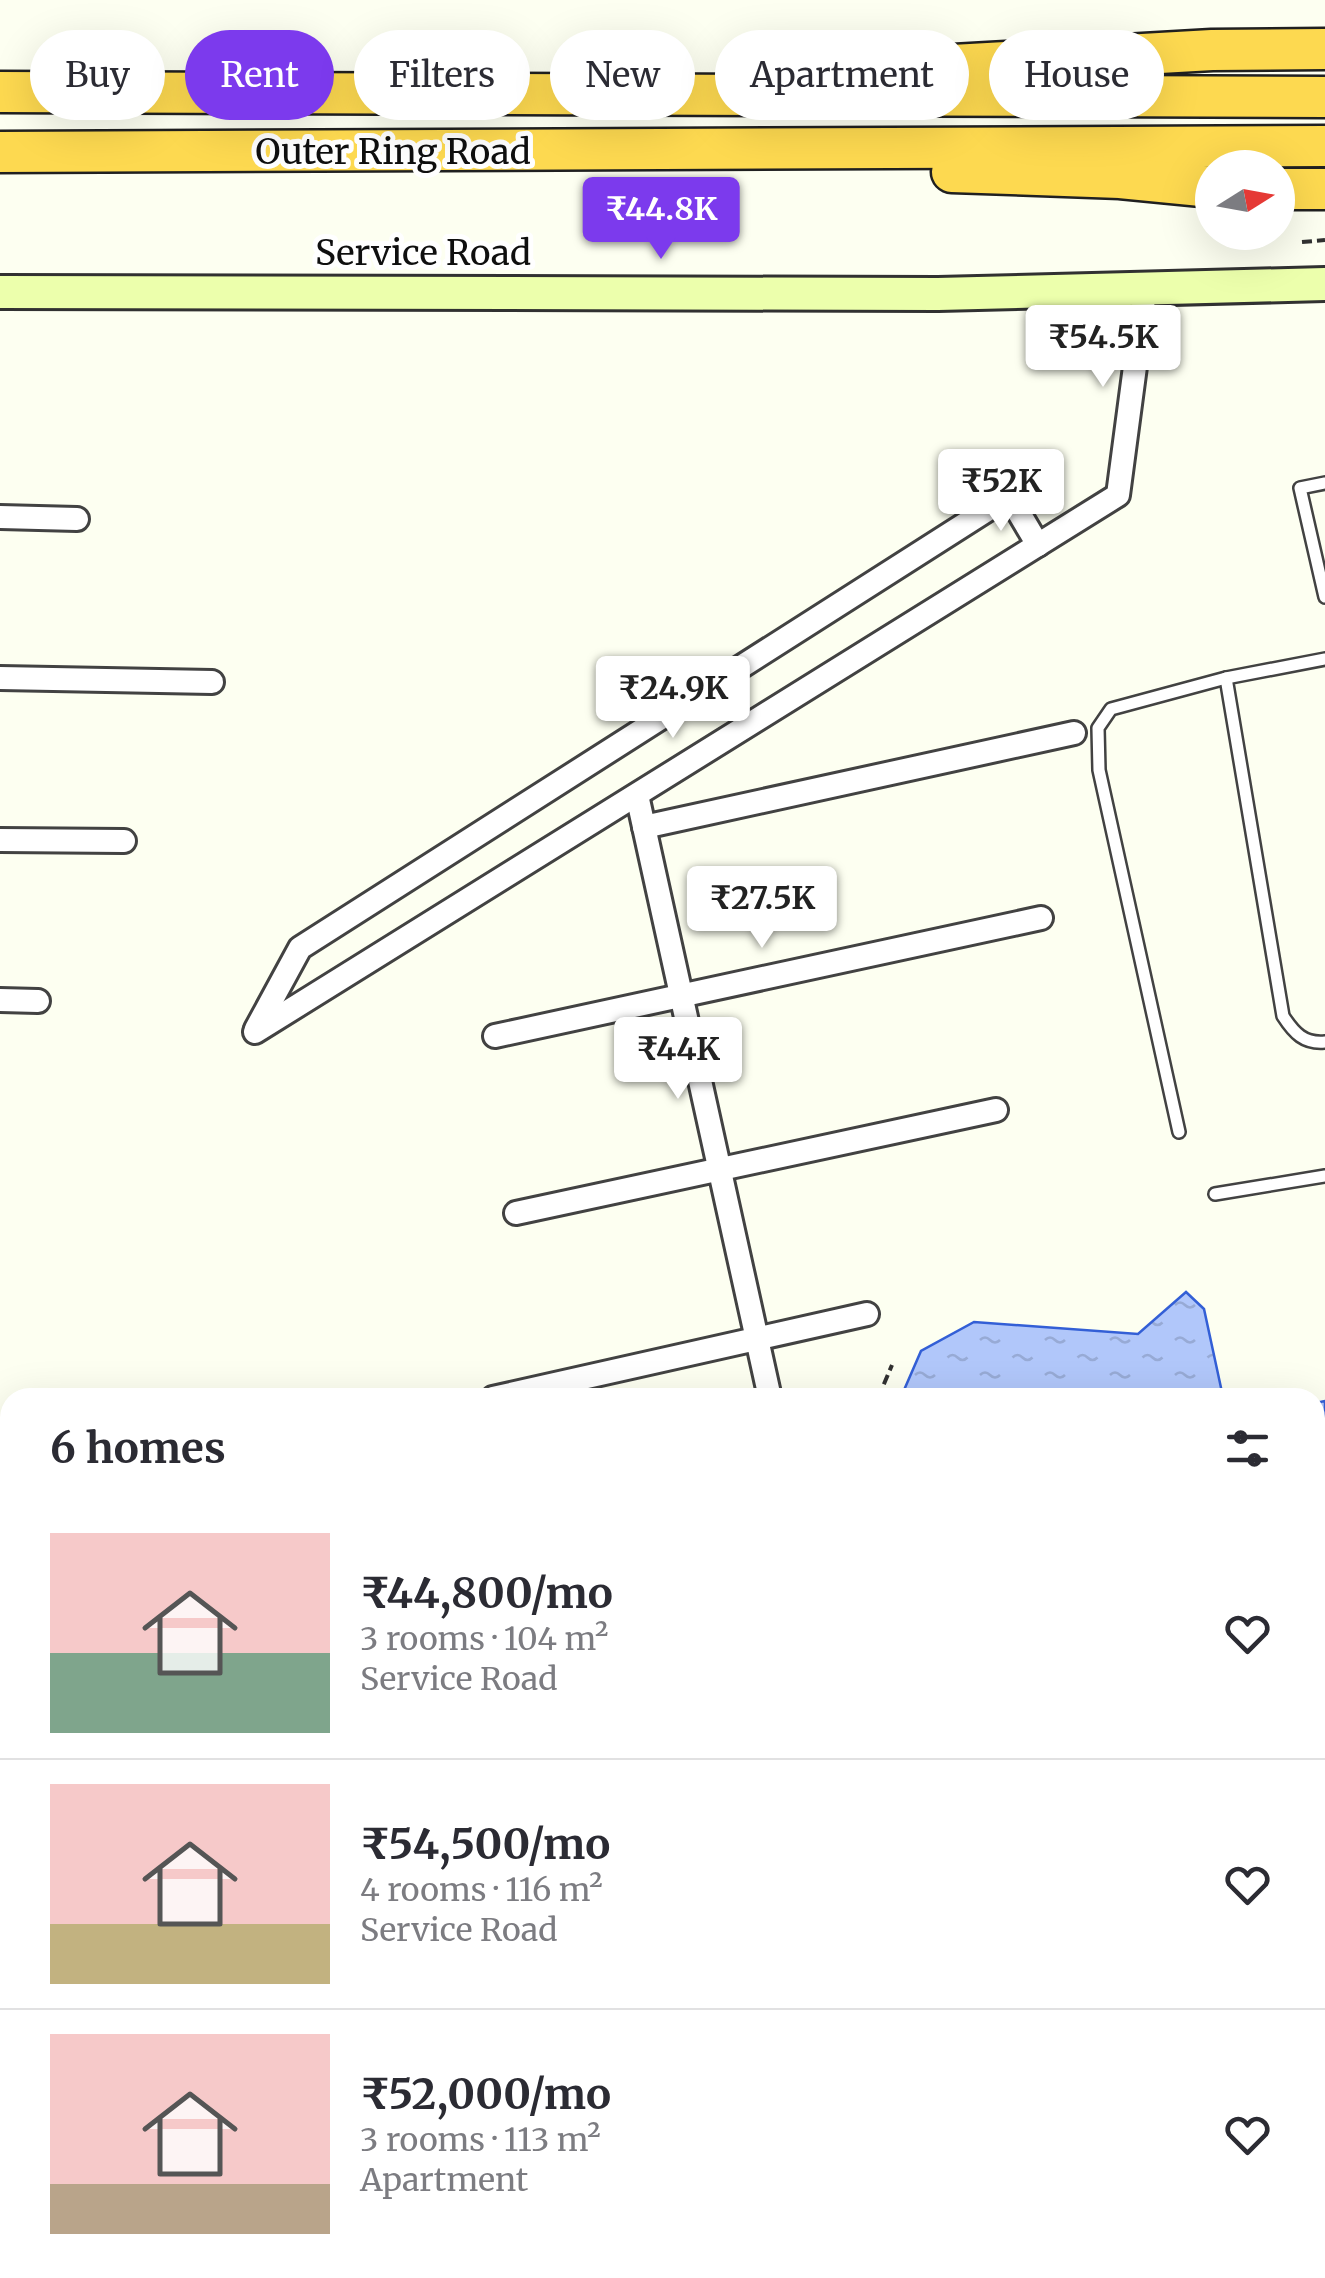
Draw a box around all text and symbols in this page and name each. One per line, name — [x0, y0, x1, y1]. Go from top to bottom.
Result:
chip: Buy — [30, 30, 165, 120]
chip: Rent — [185, 30, 334, 120]
chip: Filters — [354, 30, 530, 120]
chip: New — [550, 30, 695, 120]
chip: Apartment — [715, 30, 969, 120]
chip: House — [989, 30, 1164, 120]
street label: Outer Ring Road — [255, 130, 531, 174]
north arrow — [1195, 150, 1295, 250]
map controls — [1195, 150, 1295, 250]
pin: ₹44.8K — [580, 177, 742, 262]
text: ₹44.8K — [605, 189, 717, 229]
street label: Service Road — [315, 231, 531, 275]
pin: ₹54.5K — [1022, 305, 1184, 390]
text: ₹54.5K — [1048, 317, 1158, 357]
pin: ₹52K — [942, 449, 1060, 534]
text: ₹52K — [960, 461, 1042, 501]
pin: ₹24.9K — [592, 656, 754, 741]
text: ₹24.9K — [618, 668, 728, 708]
pin: ₹27.5K — [681, 866, 843, 951]
text: ₹27.5K — [709, 878, 815, 918]
pin: ₹44K — [619, 1017, 737, 1102]
text: ₹44K — [636, 1029, 720, 1069]
icon: filters — [1220, 1421, 1275, 1476]
text: 6 homes — [50, 1422, 226, 1474]
text: ₹44,800/mo — [360, 1567, 613, 1619]
icon: home — [130, 1573, 250, 1693]
icon: heart — [1220, 1606, 1275, 1661]
text: 3 rooms · 104 m² — [360, 1619, 608, 1659]
text: Service Road — [360, 1659, 558, 1699]
text: ₹54,500/mo — [360, 1818, 610, 1870]
icon: home — [130, 1824, 250, 1944]
icon: heart — [1220, 1857, 1275, 1912]
text: 4 rooms · 116 m² — [360, 1870, 603, 1910]
text: Service Road — [360, 1910, 558, 1950]
text: ₹52,000/mo — [360, 2068, 611, 2120]
icon: home — [130, 2074, 250, 2194]
icon: heart — [1220, 2107, 1275, 2162]
text: 3 rooms · 113 m² — [360, 2120, 601, 2160]
text: Apartment — [360, 2160, 528, 2200]

